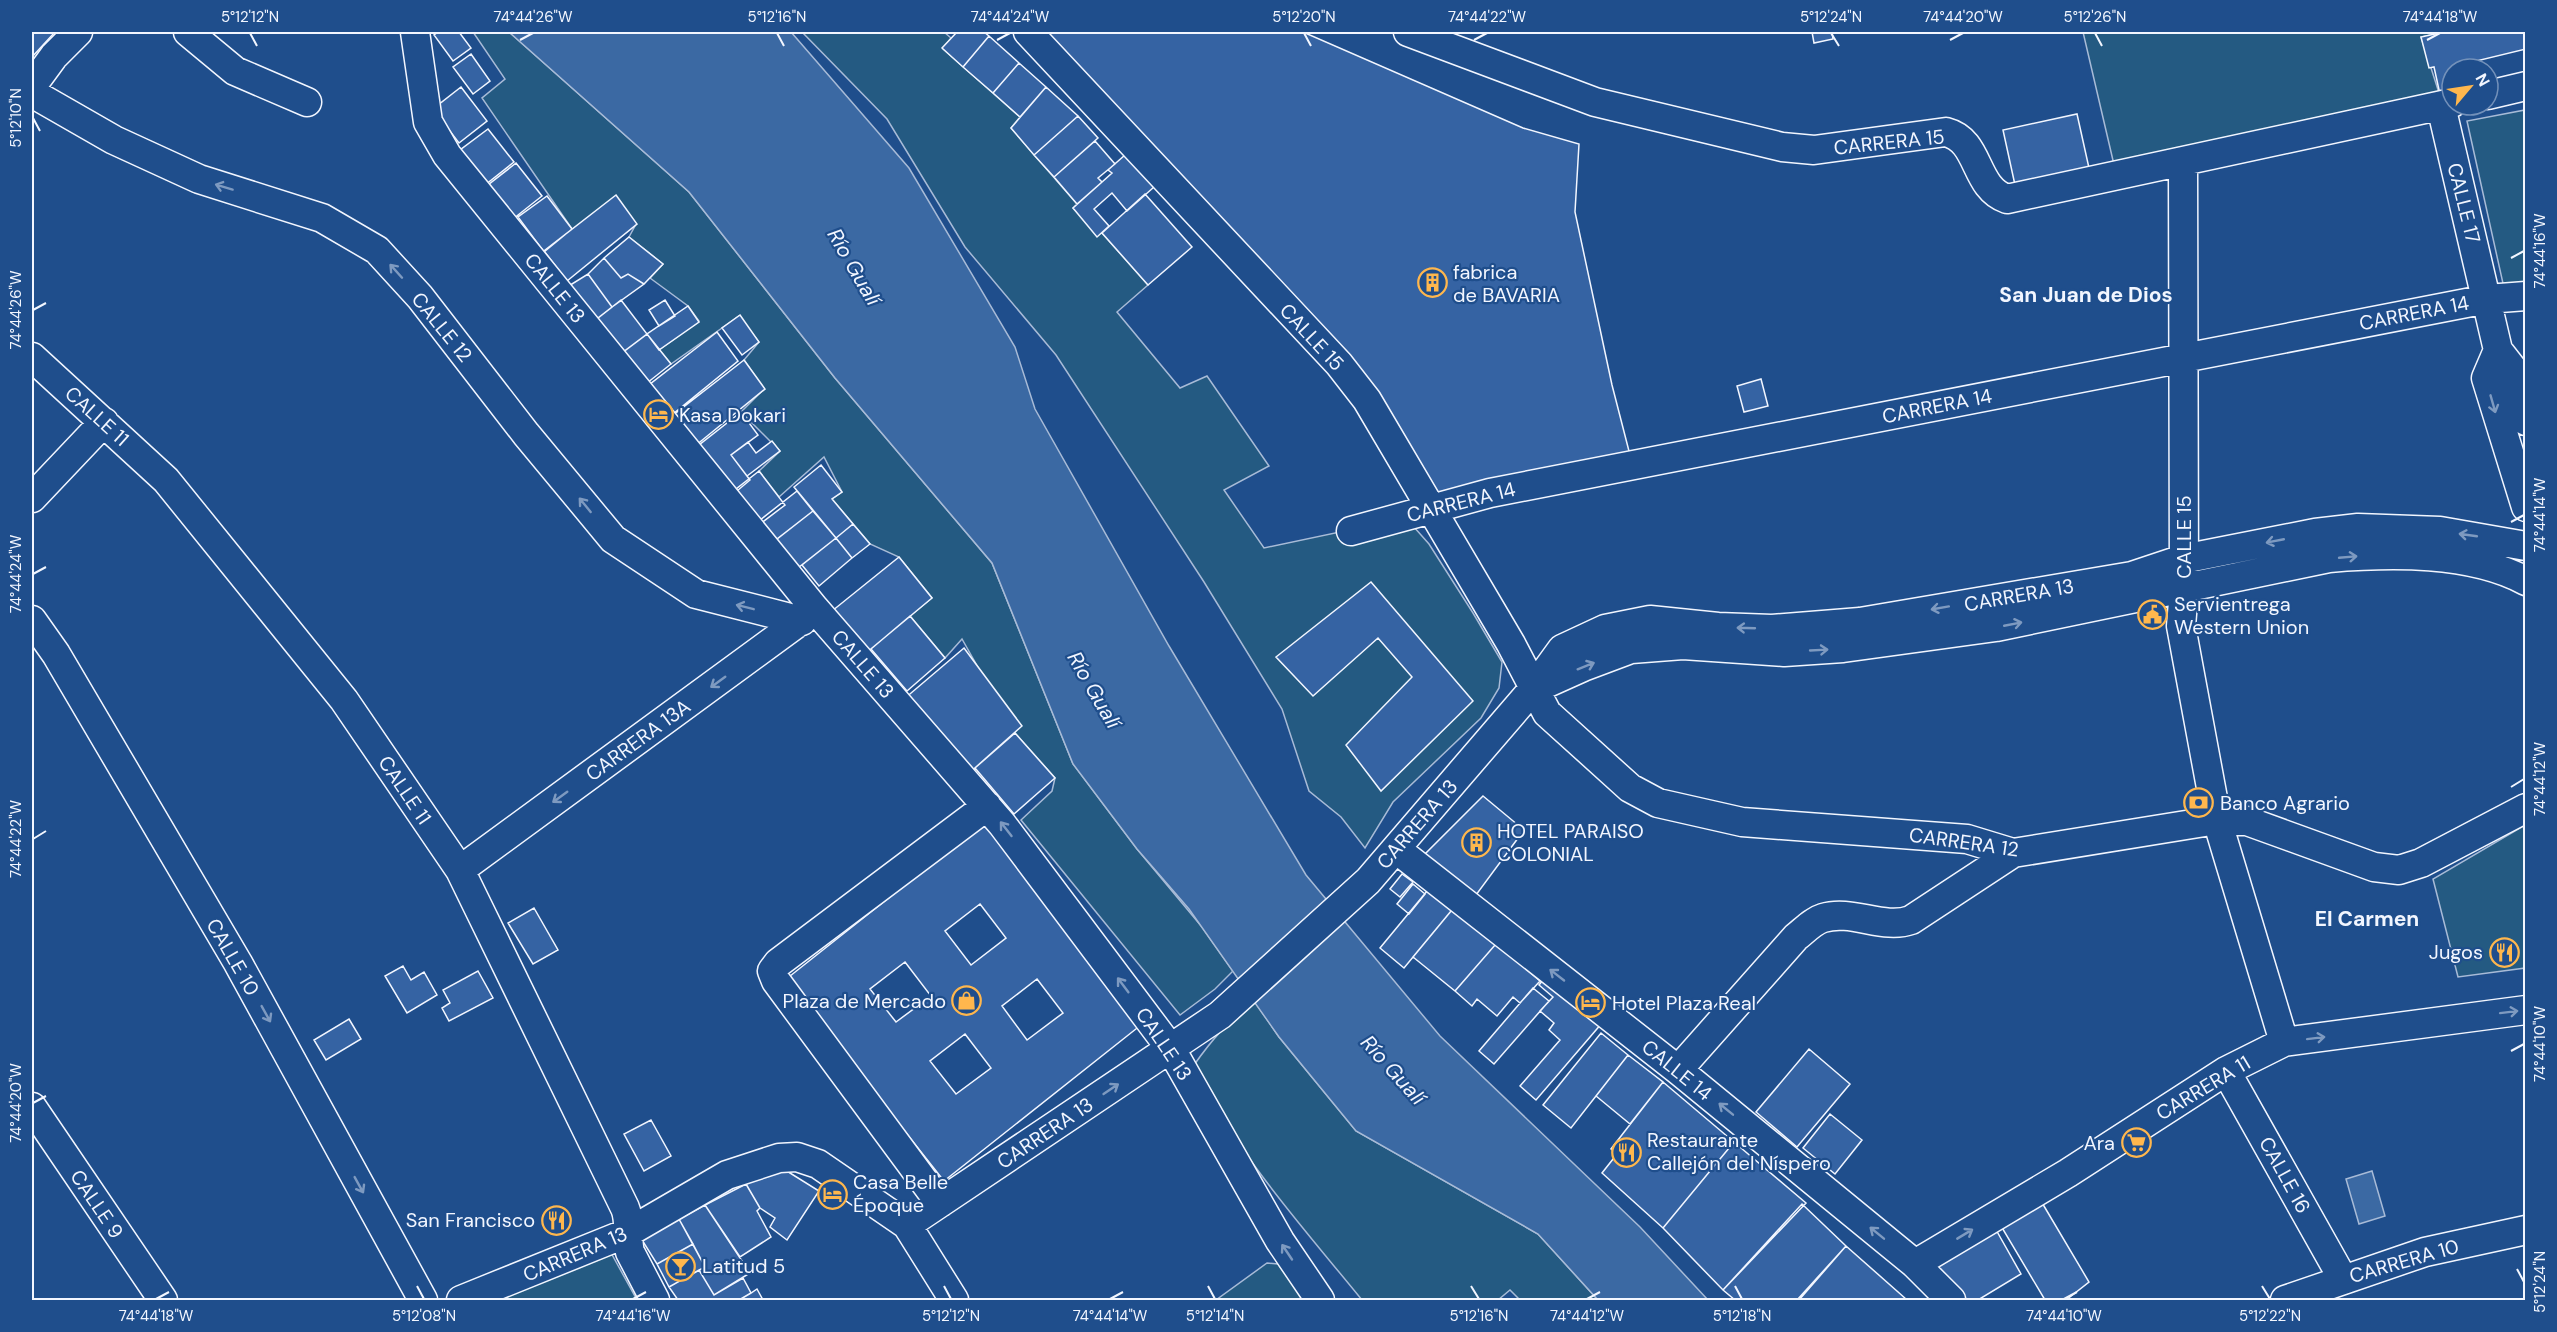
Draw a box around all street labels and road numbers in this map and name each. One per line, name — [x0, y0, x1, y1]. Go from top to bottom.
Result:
street label: CARRERA 15 — [1832, 123, 1946, 161]
street label: CALLE 17 — [2441, 160, 2487, 246]
street label: CALLE 13 — [519, 248, 591, 328]
street label: CALLE 12 — [406, 287, 478, 367]
street label: CARRERA 14 — [2357, 290, 2471, 336]
street label: CALLE 15 — [1274, 298, 1350, 376]
street label: CALLE 11 — [60, 380, 134, 452]
street label: CARRERA 14 — [1880, 383, 1994, 429]
street label: CARRERA 14 — [1404, 476, 1518, 528]
street label: CALLE 15 — [2171, 495, 2197, 579]
street label: CARRERA 13 — [1962, 573, 2076, 617]
street label: CALLE 13 — [826, 624, 900, 704]
street label: CARRERA 13A — [580, 693, 696, 787]
street label: CALLE 11 — [373, 751, 437, 829]
street label: CARRERA 13 — [1371, 774, 1463, 874]
street label: CARRERA 12 — [1907, 821, 2021, 863]
street label: CALLE 10 — [201, 914, 265, 1000]
street label: CALLE 13 — [1130, 1002, 1198, 1086]
street label: CALLE 14 — [1636, 1034, 1718, 1106]
street label: CARRERA 11 — [2151, 1050, 2255, 1126]
street label: CARRERA 13 — [992, 1091, 1098, 1175]
street label: CALLE 16 — [2253, 1132, 2317, 1218]
street label: CALLE 9 — [65, 1165, 129, 1243]
street label: CARRERA 13 — [519, 1220, 631, 1288]
street label: CARRERA 10 — [2346, 1233, 2462, 1289]

